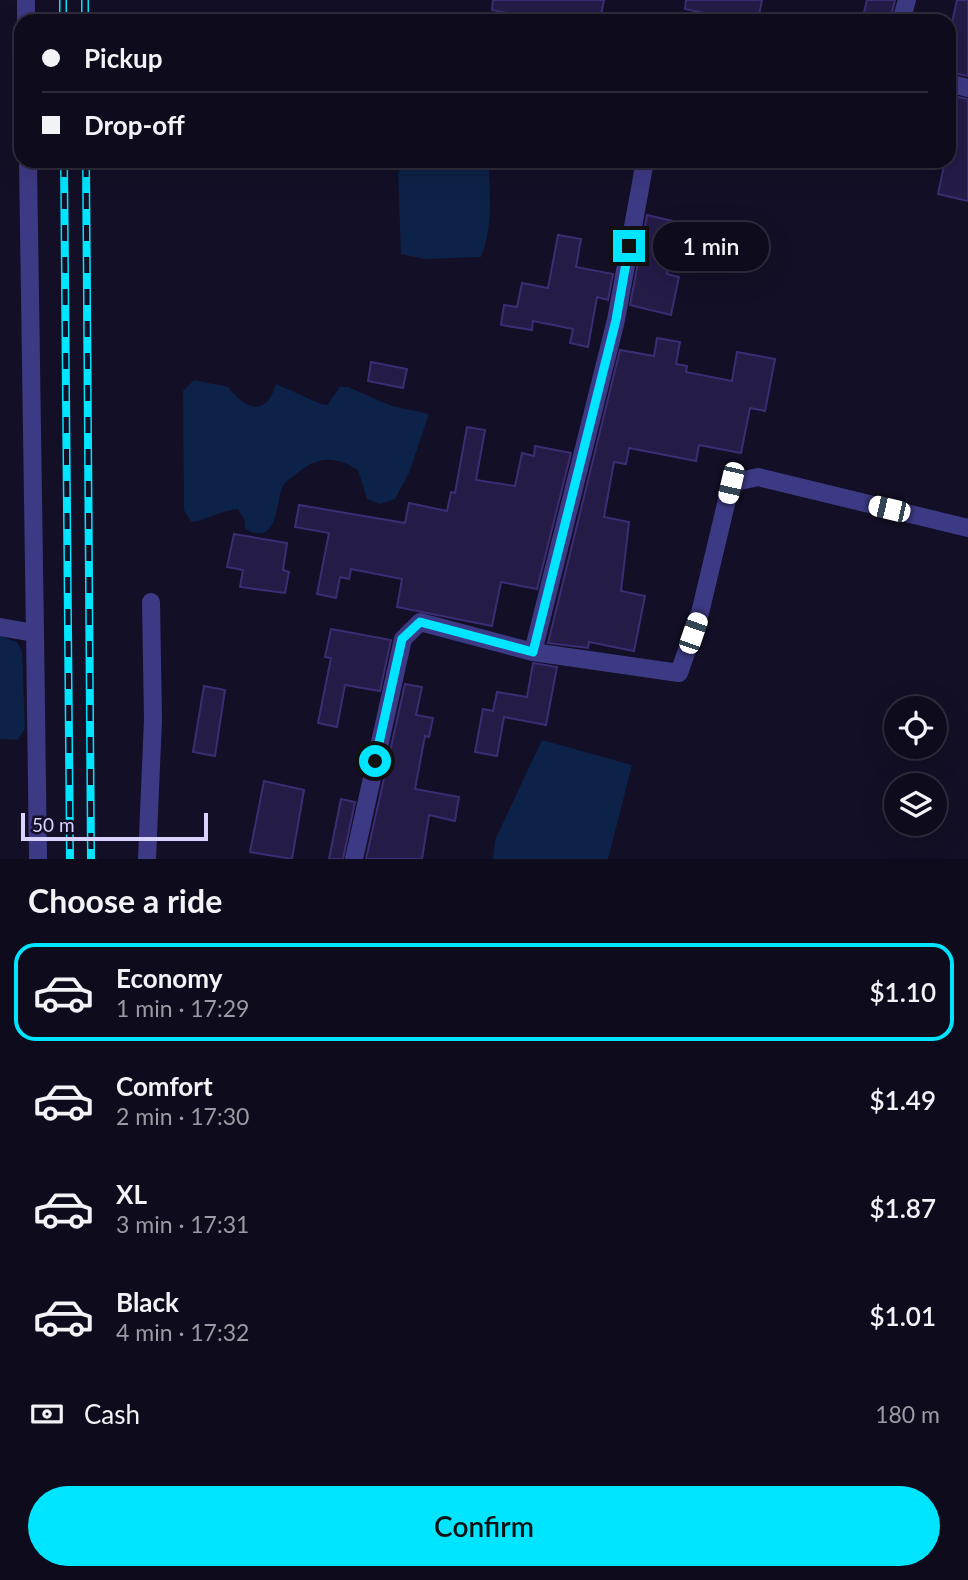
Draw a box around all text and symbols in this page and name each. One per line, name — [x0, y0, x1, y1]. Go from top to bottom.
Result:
text: Pickup — [84, 42, 163, 74]
text: Drop-off — [84, 109, 185, 141]
callout: 1 min — [654, 222, 769, 270]
route end — [613, 230, 645, 262]
text: 1 min — [683, 232, 739, 260]
car — [717, 460, 746, 506]
car — [867, 494, 912, 524]
car — [677, 610, 710, 656]
map controls — [884, 696, 947, 836]
button: locate — [884, 696, 947, 759]
route start — [359, 745, 391, 777]
button: layers — [884, 773, 947, 836]
scale bar — [21, 810, 208, 842]
text: 50 m — [32, 813, 75, 836]
text: Choose a ride — [28, 881, 222, 920]
icon: car — [32, 961, 95, 1024]
text: Economy — [116, 962, 222, 994]
text: $1.10 — [870, 976, 936, 1008]
text: 1 min · 17:29 — [116, 994, 249, 1022]
icon: car — [32, 1069, 95, 1132]
text: Comfort — [116, 1070, 213, 1102]
text: $1.49 — [870, 1084, 936, 1116]
text: 2 min · 17:30 — [116, 1102, 249, 1130]
icon: car — [32, 1177, 95, 1240]
text: XL — [116, 1178, 147, 1210]
text: $1.87 — [870, 1192, 936, 1224]
text: 3 min · 17:31 — [116, 1210, 249, 1238]
icon: car — [32, 1285, 95, 1348]
text: Black — [116, 1286, 179, 1318]
text: $1.01 — [870, 1300, 936, 1332]
text: 4 min · 17:32 — [116, 1318, 249, 1346]
icon: cash — [28, 1395, 66, 1433]
text: Cash — [84, 1398, 140, 1430]
text: 180 m — [875, 1400, 940, 1428]
button: Confirm — [28, 1486, 940, 1566]

